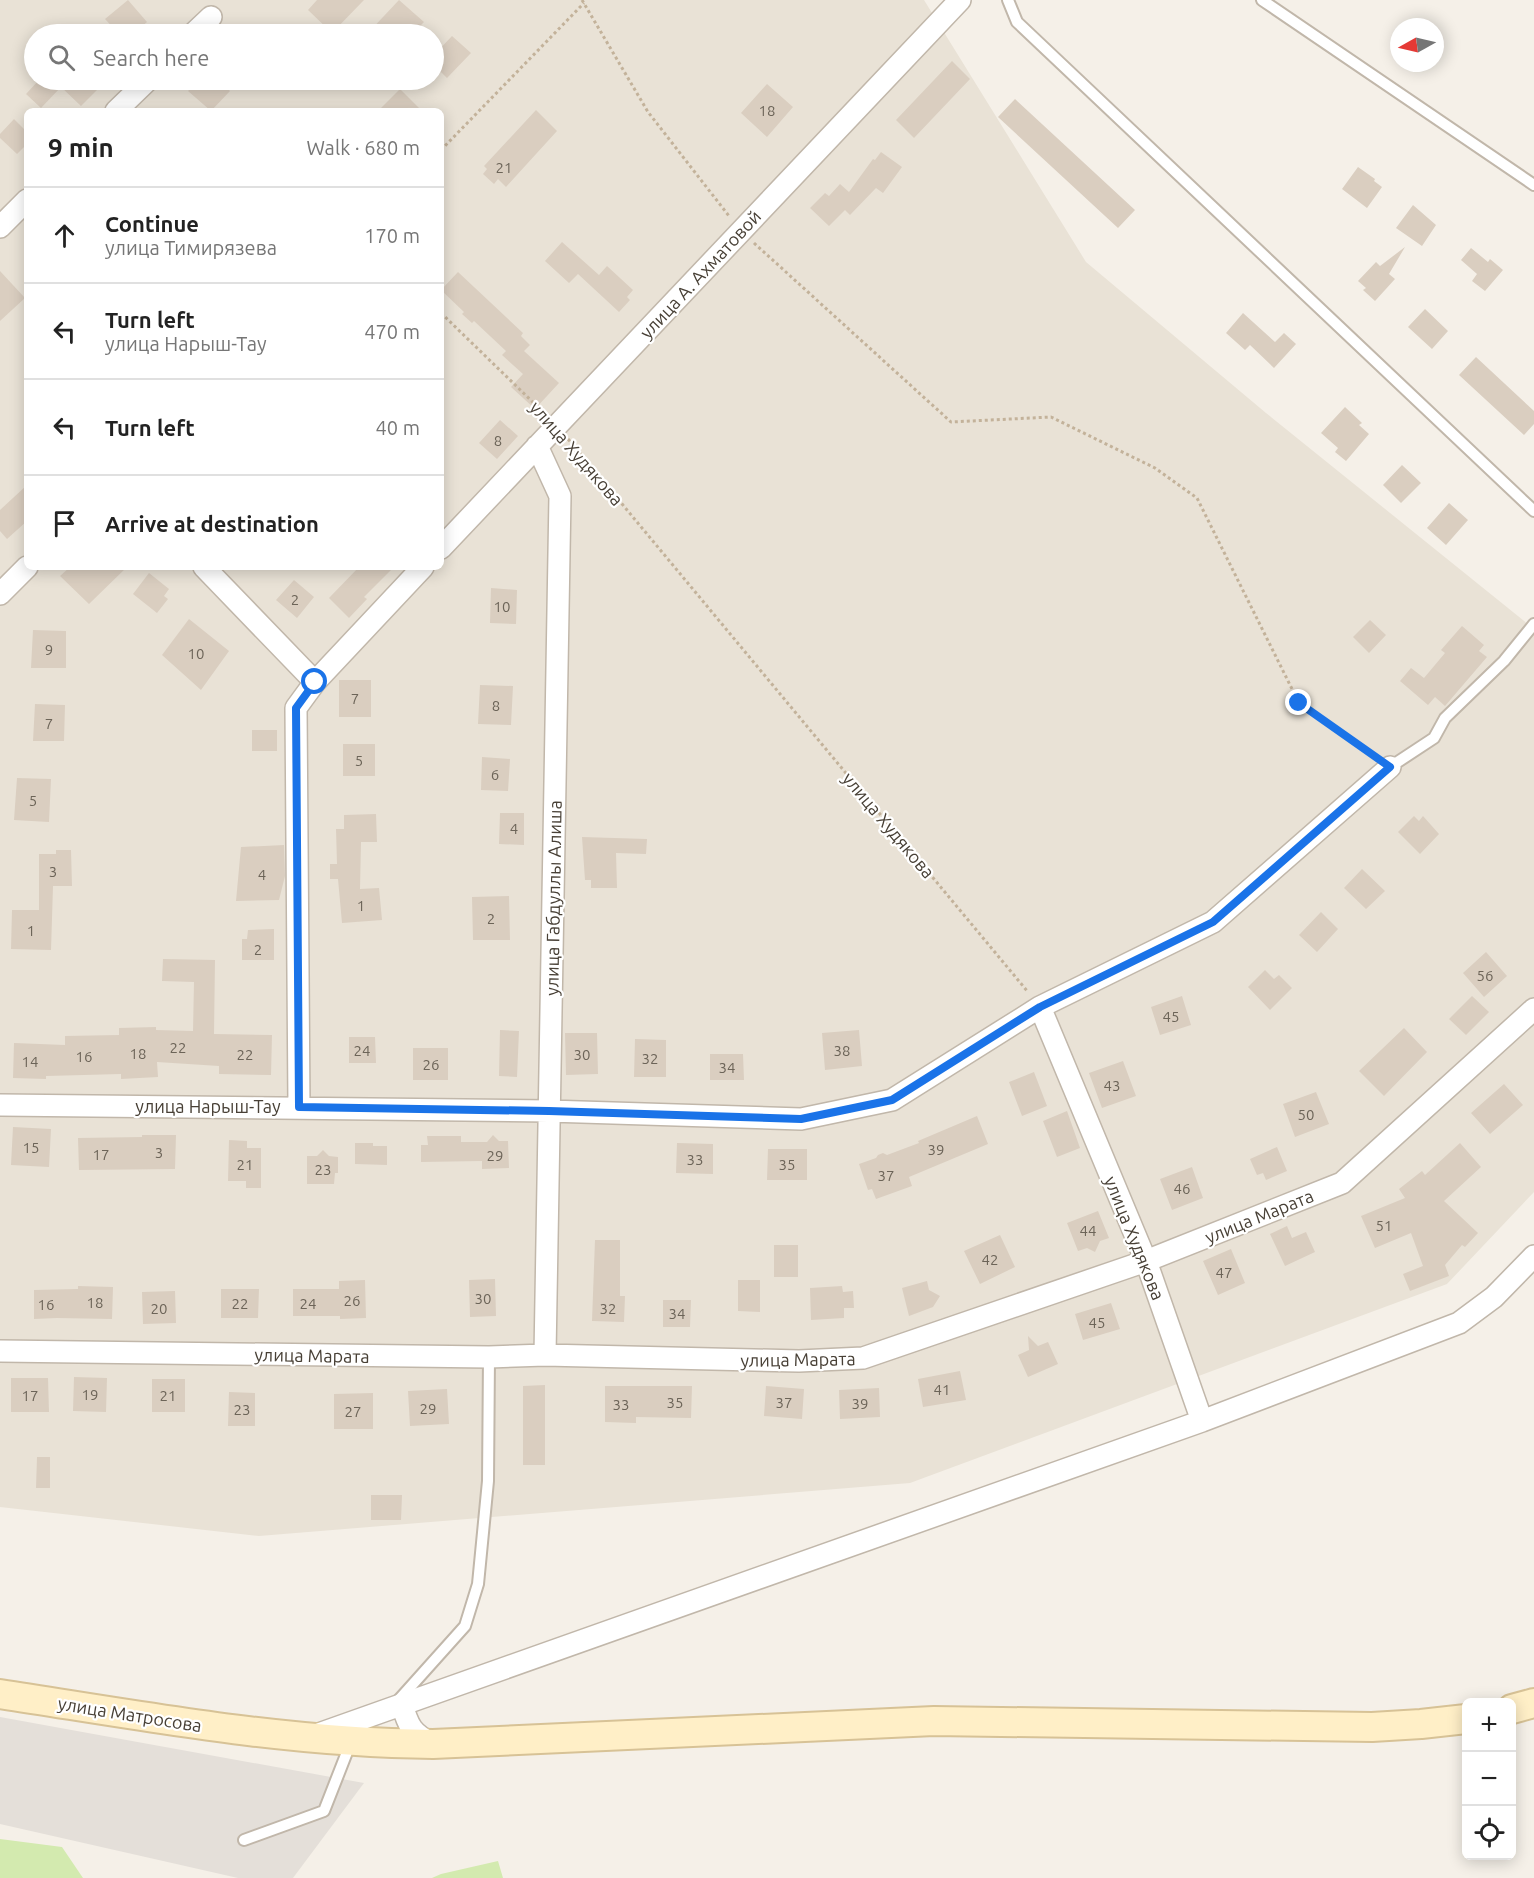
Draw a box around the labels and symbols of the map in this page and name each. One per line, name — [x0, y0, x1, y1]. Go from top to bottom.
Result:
north arrow — [1390, 18, 1444, 72]
house number: 18 — [759, 102, 775, 119]
house number: 21 — [496, 159, 512, 176]
street label: улица А. Ахматовой — [636, 206, 764, 342]
street label: улица Худякова — [526, 397, 628, 509]
house number: 8 — [494, 432, 502, 449]
house number: 2 — [291, 591, 299, 608]
house number: 10 — [494, 598, 510, 615]
house number: 9 — [45, 641, 53, 658]
house number: 10 — [188, 645, 204, 662]
route start — [301, 668, 327, 694]
route end — [1285, 689, 1311, 715]
house number: 7 — [351, 690, 359, 707]
house number: 8 — [492, 697, 500, 714]
house number: 7 — [45, 715, 53, 732]
house number: 5 — [355, 752, 363, 769]
house number: 6 — [491, 766, 499, 783]
street label: улица Худякова — [839, 768, 939, 882]
house number: 5 — [29, 792, 37, 809]
street label: улица Габдуллы Алиша — [541, 800, 565, 996]
house number: 4 — [510, 820, 518, 837]
house number: 3 — [49, 863, 57, 880]
house number: 4 — [258, 866, 266, 883]
house number: 1 — [357, 897, 365, 914]
house number: 2 — [487, 910, 495, 927]
house number: 1 — [27, 922, 35, 939]
house number: 2 — [254, 941, 262, 958]
house number: 56 — [1477, 967, 1493, 984]
house number: 45 — [1163, 1008, 1179, 1025]
house number: 22 — [170, 1039, 186, 1056]
house number: 24 — [354, 1042, 370, 1059]
house number: 38 — [834, 1042, 850, 1059]
house number: 18 — [130, 1045, 146, 1062]
house number: 22 — [237, 1046, 253, 1063]
house number: 30 — [574, 1046, 590, 1063]
house number: 16 — [76, 1048, 92, 1065]
house number: 32 — [642, 1050, 658, 1067]
house number: 14 — [22, 1053, 38, 1070]
house number: 26 — [423, 1056, 439, 1073]
house number: 34 — [719, 1059, 735, 1076]
house number: 43 — [1104, 1077, 1120, 1094]
street label: улица Нарыш-Тау — [135, 1096, 281, 1116]
house number: 50 — [1298, 1106, 1314, 1123]
house number: 15 — [23, 1139, 39, 1156]
house number: 39 — [928, 1141, 944, 1158]
house number: 3 — [155, 1144, 163, 1161]
house number: 17 — [93, 1146, 109, 1163]
house number: 29 — [487, 1147, 503, 1164]
house number: 33 — [687, 1151, 703, 1168]
house number: 21 — [237, 1156, 253, 1173]
house number: 35 — [779, 1156, 795, 1173]
house number: 23 — [315, 1161, 331, 1178]
house number: 37 — [878, 1167, 894, 1184]
street label: улица Худякова — [1101, 1173, 1169, 1303]
house number: 46 — [1174, 1180, 1190, 1197]
street label: улица Марата — [1202, 1185, 1316, 1247]
house number: 51 — [1376, 1217, 1392, 1234]
house number: 44 — [1080, 1222, 1096, 1239]
house number: 42 — [982, 1251, 998, 1268]
house number: 47 — [1216, 1264, 1232, 1281]
house number: 30 — [475, 1290, 491, 1307]
house number: 26 — [344, 1292, 360, 1309]
house number: 18 — [87, 1294, 103, 1311]
house number: 22 — [232, 1295, 248, 1312]
house number: 24 — [300, 1295, 316, 1312]
house number: 16 — [38, 1296, 54, 1313]
house number: 20 — [151, 1300, 167, 1317]
house number: 32 — [600, 1300, 616, 1317]
house number: 34 — [669, 1305, 685, 1322]
house number: 45 — [1089, 1314, 1105, 1331]
street label: улица Марата — [254, 1344, 370, 1366]
street label: улица Марата — [740, 1348, 856, 1370]
house number: 41 — [934, 1381, 950, 1398]
house number: 19 — [82, 1386, 98, 1403]
house number: 17 — [22, 1387, 38, 1404]
house number: 21 — [160, 1387, 176, 1404]
house number: 35 — [667, 1394, 683, 1411]
house number: 37 — [776, 1394, 792, 1411]
house number: 39 — [852, 1395, 868, 1412]
house number: 33 — [613, 1396, 629, 1413]
house number: 29 — [420, 1400, 436, 1417]
house number: 23 — [234, 1401, 250, 1418]
house number: 27 — [345, 1403, 361, 1420]
street label: улица Матросова — [57, 1693, 203, 1735]

